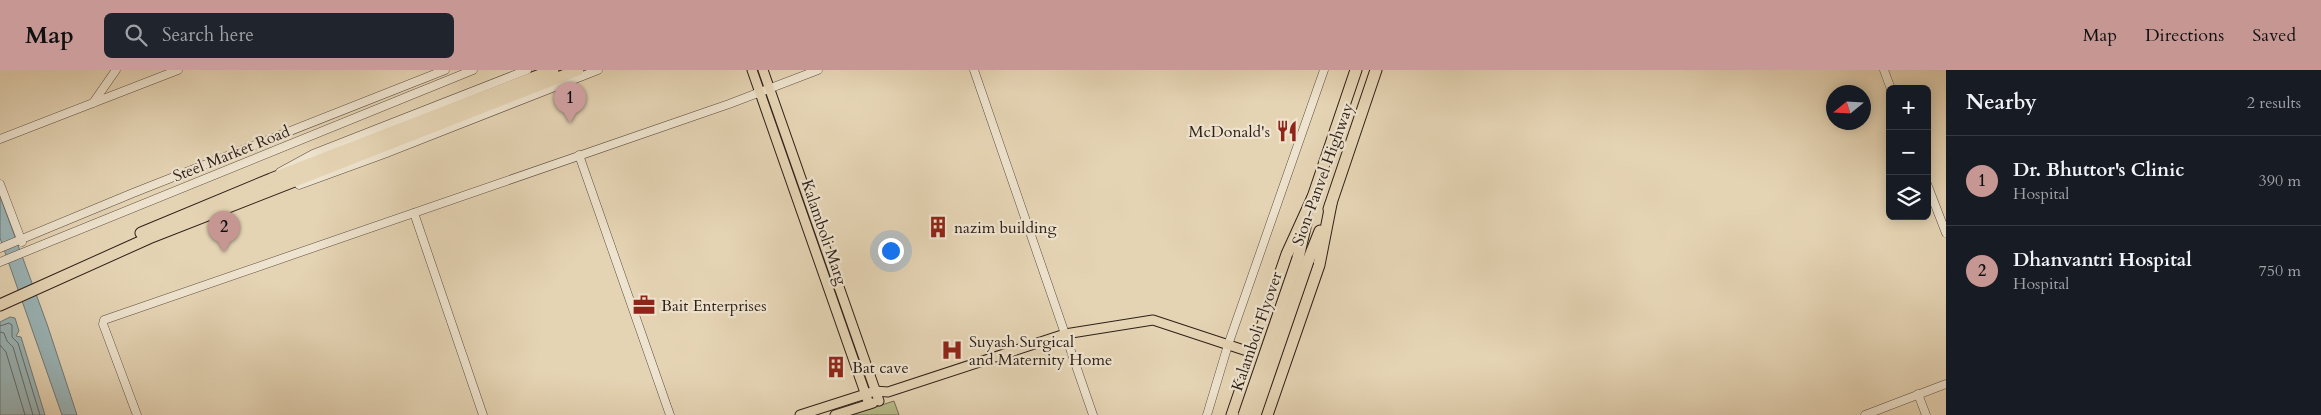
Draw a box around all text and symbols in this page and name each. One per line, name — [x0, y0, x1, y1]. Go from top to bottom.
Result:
search box — [104, 13, 454, 58]
text: Map — [25, 19, 74, 52]
icon: search — [122, 21, 150, 49]
text: Search here — [162, 22, 254, 48]
text: Map — [2083, 23, 2117, 48]
text: Directions — [2145, 23, 2224, 48]
text: Saved — [2252, 23, 2296, 48]
pin: 1 — [554, 82, 586, 123]
north arrow — [1826, 85, 1871, 130]
map controls — [1886, 85, 1931, 220]
button: + — [1886, 85, 1931, 130]
text: Nearby — [1966, 88, 2037, 117]
text: 2 results — [2247, 92, 2301, 114]
street label: Sion-Panvel Highway — [1287, 99, 1359, 249]
restaurant icon: McDonald's — [1274, 118, 1300, 144]
street label: Steel Market Road — [170, 120, 293, 187]
place label: McDonald's — [1188, 121, 1270, 143]
button: − — [1886, 130, 1931, 175]
text: Dr. Bhuttor's Clinic — [2013, 157, 2184, 183]
text: 1 — [1978, 170, 1986, 192]
text: 390 m — [2259, 170, 2301, 192]
button: layers — [1886, 175, 1931, 220]
street label: Kalamboli Marg — [796, 177, 852, 288]
text: Hospital — [2013, 183, 2069, 205]
pin: 2 — [208, 211, 240, 252]
building icon: nazim building — [925, 214, 951, 240]
place label: nazim building — [954, 217, 1057, 239]
your location — [878, 238, 904, 264]
text: Dhanvantri Hospital — [2013, 247, 2192, 273]
text: 2 — [1978, 260, 1986, 282]
text: 750 m — [2259, 260, 2301, 282]
street label: Kalamboli Flyover — [1226, 269, 1288, 394]
text: Hospital — [2013, 273, 2069, 295]
office icon: Bait Enterprises — [631, 292, 657, 318]
place label: Bait Enterprises — [661, 295, 767, 317]
place label: Suyash Surgical and Maternity Home — [969, 331, 1112, 371]
hospital icon: Suyash Surgical and Maternity Home — [939, 337, 965, 363]
building icon: Bat cave — [823, 354, 849, 380]
place label: Bat cave — [852, 357, 909, 379]

